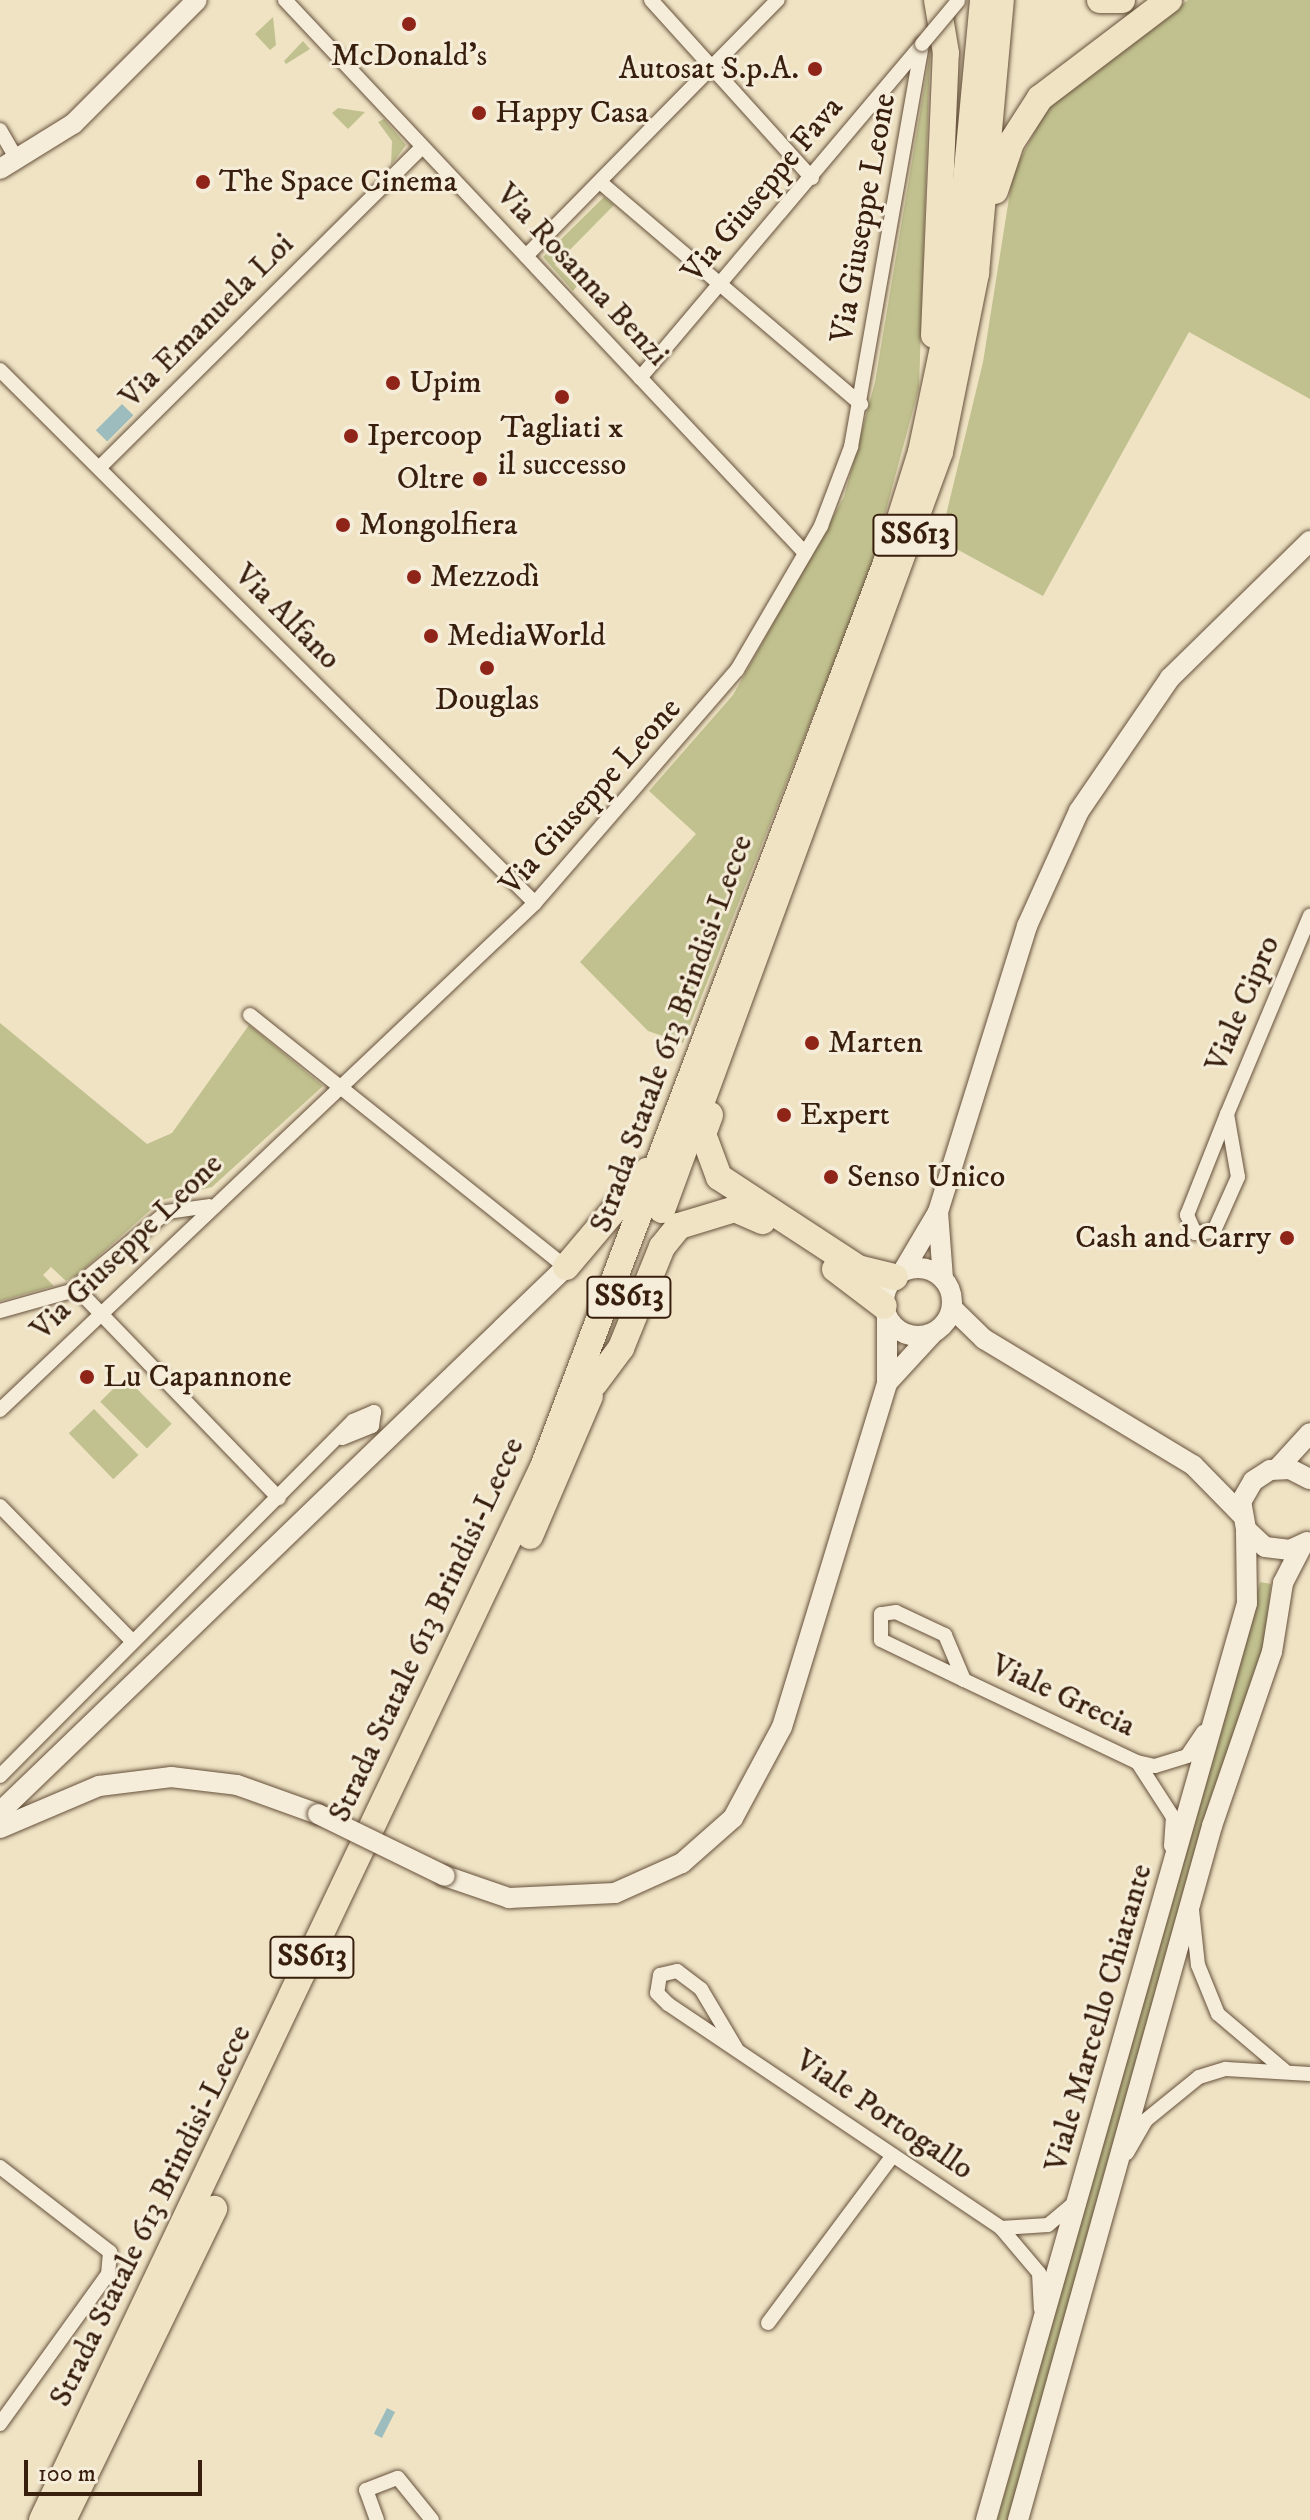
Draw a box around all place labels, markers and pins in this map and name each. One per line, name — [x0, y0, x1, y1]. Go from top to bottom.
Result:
marker: McDonald's — [400, 15, 418, 33]
place label: McDonald's — [331, 37, 487, 75]
place label: Autosat S.p.A. — [619, 50, 799, 88]
marker: Autosat S.p.A. — [806, 60, 824, 78]
place label: Happy Casa — [495, 94, 649, 132]
marker: Happy Casa — [470, 104, 488, 122]
place label: The Space Cinema — [219, 163, 457, 201]
marker: The Space Cinema — [194, 173, 212, 191]
place label: Upim — [409, 364, 481, 402]
marker: Upim — [384, 374, 402, 392]
marker: Tagliati x il successo — [553, 388, 571, 406]
place label: Tagliati x il successo — [498, 410, 626, 485]
place label: Ipercoop — [367, 417, 482, 455]
marker: Ipercoop — [342, 427, 360, 445]
place label: Oltre — [397, 460, 464, 498]
marker: Oltre — [471, 470, 489, 488]
place label: Mongolfiera — [359, 506, 517, 544]
marker: Mongolfiera — [334, 516, 352, 534]
place label: Mezzodì — [430, 558, 540, 596]
marker: Mezzodì — [405, 568, 423, 586]
place label: MediaWorld — [447, 617, 606, 655]
marker: MediaWorld — [422, 627, 440, 645]
marker: Douglas — [478, 659, 496, 677]
place label: Douglas — [435, 681, 539, 719]
place label: Marten — [828, 1024, 923, 1062]
marker: Marten — [803, 1034, 821, 1052]
place label: Expert — [800, 1096, 890, 1134]
marker: Expert — [775, 1106, 793, 1124]
place label: Senso Unico — [847, 1158, 1005, 1196]
marker: Senso Unico — [822, 1168, 840, 1186]
place label: Cash and Carry — [1075, 1219, 1271, 1257]
marker: Cash and Carry — [1278, 1229, 1296, 1247]
place label: Lu Capannone — [103, 1358, 292, 1396]
marker: Lu Capannone — [78, 1368, 96, 1386]

